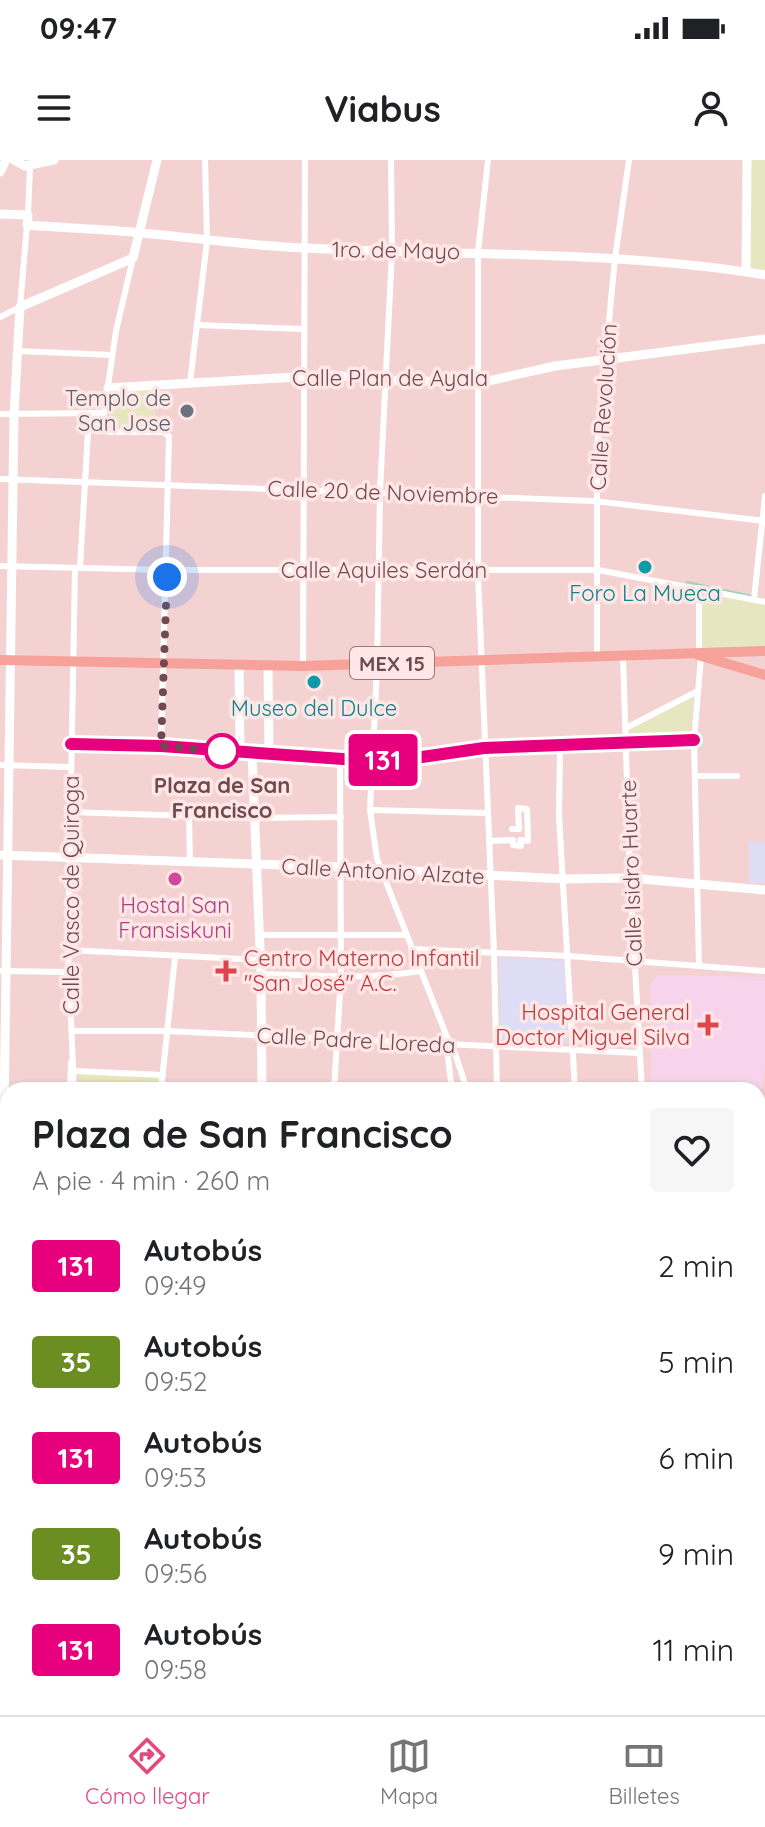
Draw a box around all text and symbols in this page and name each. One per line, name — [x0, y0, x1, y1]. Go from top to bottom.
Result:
text: 09:47 — [40, 9, 117, 47]
icon: menu — [32, 86, 76, 130]
text: Viabus — [324, 86, 441, 131]
icon: person — [689, 86, 733, 130]
street label: 1ro. de Mayo — [332, 235, 460, 265]
street label: Calle Revolución — [583, 323, 623, 491]
street label: Calle Plan de Ayala — [292, 364, 488, 392]
place label: Templo de San Jose — [65, 384, 171, 437]
marker: Templo de San Jose — [178, 402, 196, 420]
street label: Calle 20 de Noviembre — [267, 474, 499, 510]
street label: Calle Aquiles Serdán — [281, 556, 487, 584]
your location — [147, 557, 187, 597]
marker: Foro La Mueca — [636, 558, 654, 576]
place label: Foro La Mueca — [569, 579, 721, 607]
road number: MEX 15 — [350, 647, 434, 679]
marker: Museo del Dulce — [305, 673, 323, 691]
place label: Museo del Dulce — [231, 694, 397, 722]
marker: Plaza de San Francisco — [205, 734, 239, 768]
line badge: 131 — [337, 734, 429, 786]
text: 131 — [365, 742, 401, 777]
place label: Plaza de San Francisco — [154, 771, 290, 824]
street label: Calle Vasco de Quiroga — [57, 776, 85, 1015]
street label: Calle Isidro Huarte — [614, 779, 648, 967]
street label: Calle Antonio Alzate — [281, 852, 485, 890]
marker: Hostal San Fransiskuni — [166, 870, 184, 888]
place label: Hostal San Fransiskuni — [118, 891, 232, 944]
place label: Centro Materno Infantil "San José" A.C. — [244, 944, 479, 997]
marker: Centro Materno Infantil "San José" A.C. — [215, 960, 237, 982]
place label: Hospital General Doctor Miguel Silva — [495, 998, 690, 1051]
marker: Hospital General Doctor Miguel Silva — [697, 1014, 719, 1036]
street label: Calle Padre Lloreda — [256, 1021, 456, 1059]
button: heart — [650, 1108, 734, 1192]
text: Plaza de San Francisco — [32, 1110, 453, 1158]
text: A pie · 4 min · 260 m — [32, 1164, 270, 1197]
text: Autobús — [144, 1231, 262, 1269]
text: 2 min — [658, 1247, 734, 1285]
text: 131 — [58, 1248, 94, 1283]
text: 09:49 — [144, 1269, 207, 1302]
text: Autobús — [144, 1327, 262, 1365]
text: 5 min — [658, 1343, 734, 1381]
text: 35 — [60, 1344, 92, 1379]
text: 09:52 — [144, 1365, 207, 1398]
text: Autobús — [144, 1423, 262, 1461]
text: 6 min — [659, 1439, 734, 1477]
text: 131 — [58, 1440, 94, 1475]
text: 09:53 — [144, 1461, 207, 1494]
text: Autobús — [144, 1519, 262, 1557]
text: 9 min — [658, 1535, 734, 1573]
text: 35 — [60, 1536, 92, 1571]
text: 09:56 — [144, 1557, 207, 1590]
text: Autobús — [144, 1615, 262, 1653]
text: 11 min — [652, 1631, 734, 1669]
text: 131 — [58, 1632, 94, 1667]
text: 09:58 — [144, 1653, 207, 1686]
tab: Cómo llegar — [85, 1734, 210, 1810]
tab: Mapa — [380, 1734, 438, 1810]
tab: Billetes — [608, 1734, 680, 1810]

